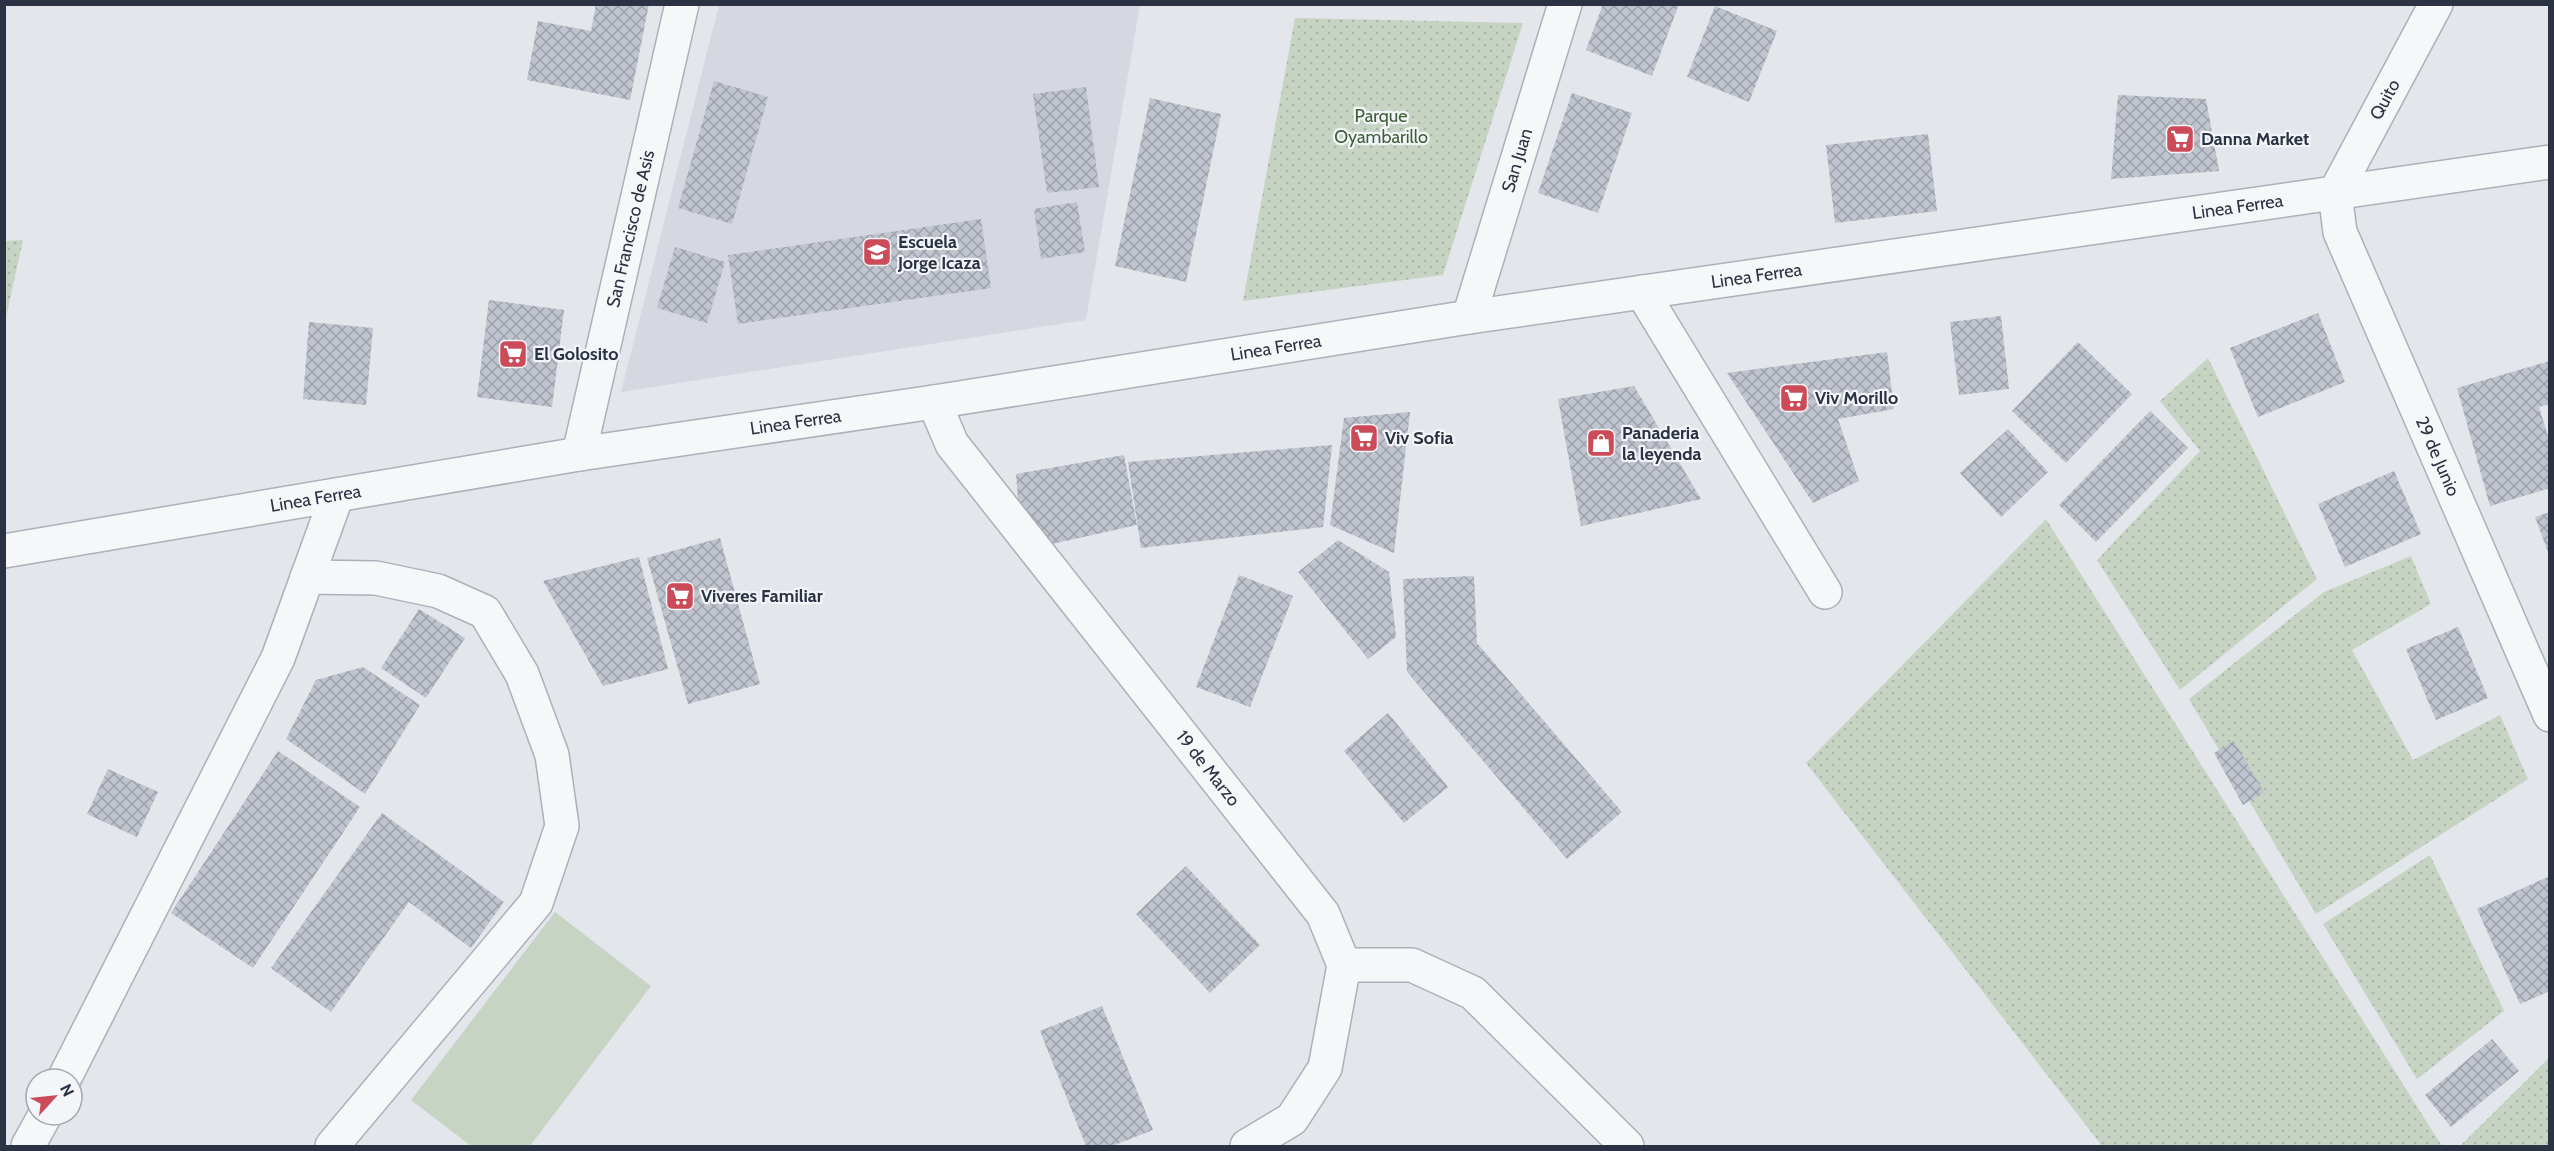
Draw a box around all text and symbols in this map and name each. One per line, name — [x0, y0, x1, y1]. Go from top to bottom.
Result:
street label: Quito — [2365, 75, 2405, 124]
park label: Parque Oyambarillo — [1334, 105, 1428, 148]
supermarket icon: Danna Market — [2164, 123, 2196, 155]
street label: San Juan — [1497, 126, 1537, 195]
place label: Danna Market — [2201, 128, 2309, 150]
street label: San Francisco de Asis — [602, 148, 659, 310]
street label: Linea Ferrea — [2191, 189, 2285, 224]
place label: Escuela Jorge Icaza — [897, 231, 981, 274]
school or university icon: Escuela Jorge Icaza — [861, 236, 893, 268]
street label: Linea Ferrea — [1709, 258, 1804, 293]
street label: Linea Ferrea — [1229, 330, 1323, 366]
supermarket icon: El Golosito — [497, 338, 529, 370]
place label: El Golosito — [534, 343, 618, 365]
supermarket icon: Viv Morillo — [1778, 382, 1810, 414]
place label: Viv Morillo — [1815, 387, 1898, 409]
street label: Linea Ferrea — [749, 405, 843, 440]
street label: 29 de Junio — [2411, 413, 2465, 500]
supermarket icon: Viv Sofia — [1348, 422, 1380, 454]
place label: Panaderia la leyenda — [1622, 422, 1701, 465]
place label: Viv Sofia — [1385, 427, 1454, 449]
shop icon: Panaderia la leyenda — [1585, 427, 1617, 459]
street label: Linea Ferrea — [269, 480, 363, 517]
supermarket icon: Viveres Familiar — [664, 580, 696, 612]
place label: Viveres Familiar — [701, 585, 823, 607]
street label: 19 de Marzo — [1171, 726, 1245, 811]
north arrow — [24, 1067, 84, 1127]
text: N — [56, 1081, 78, 1100]

